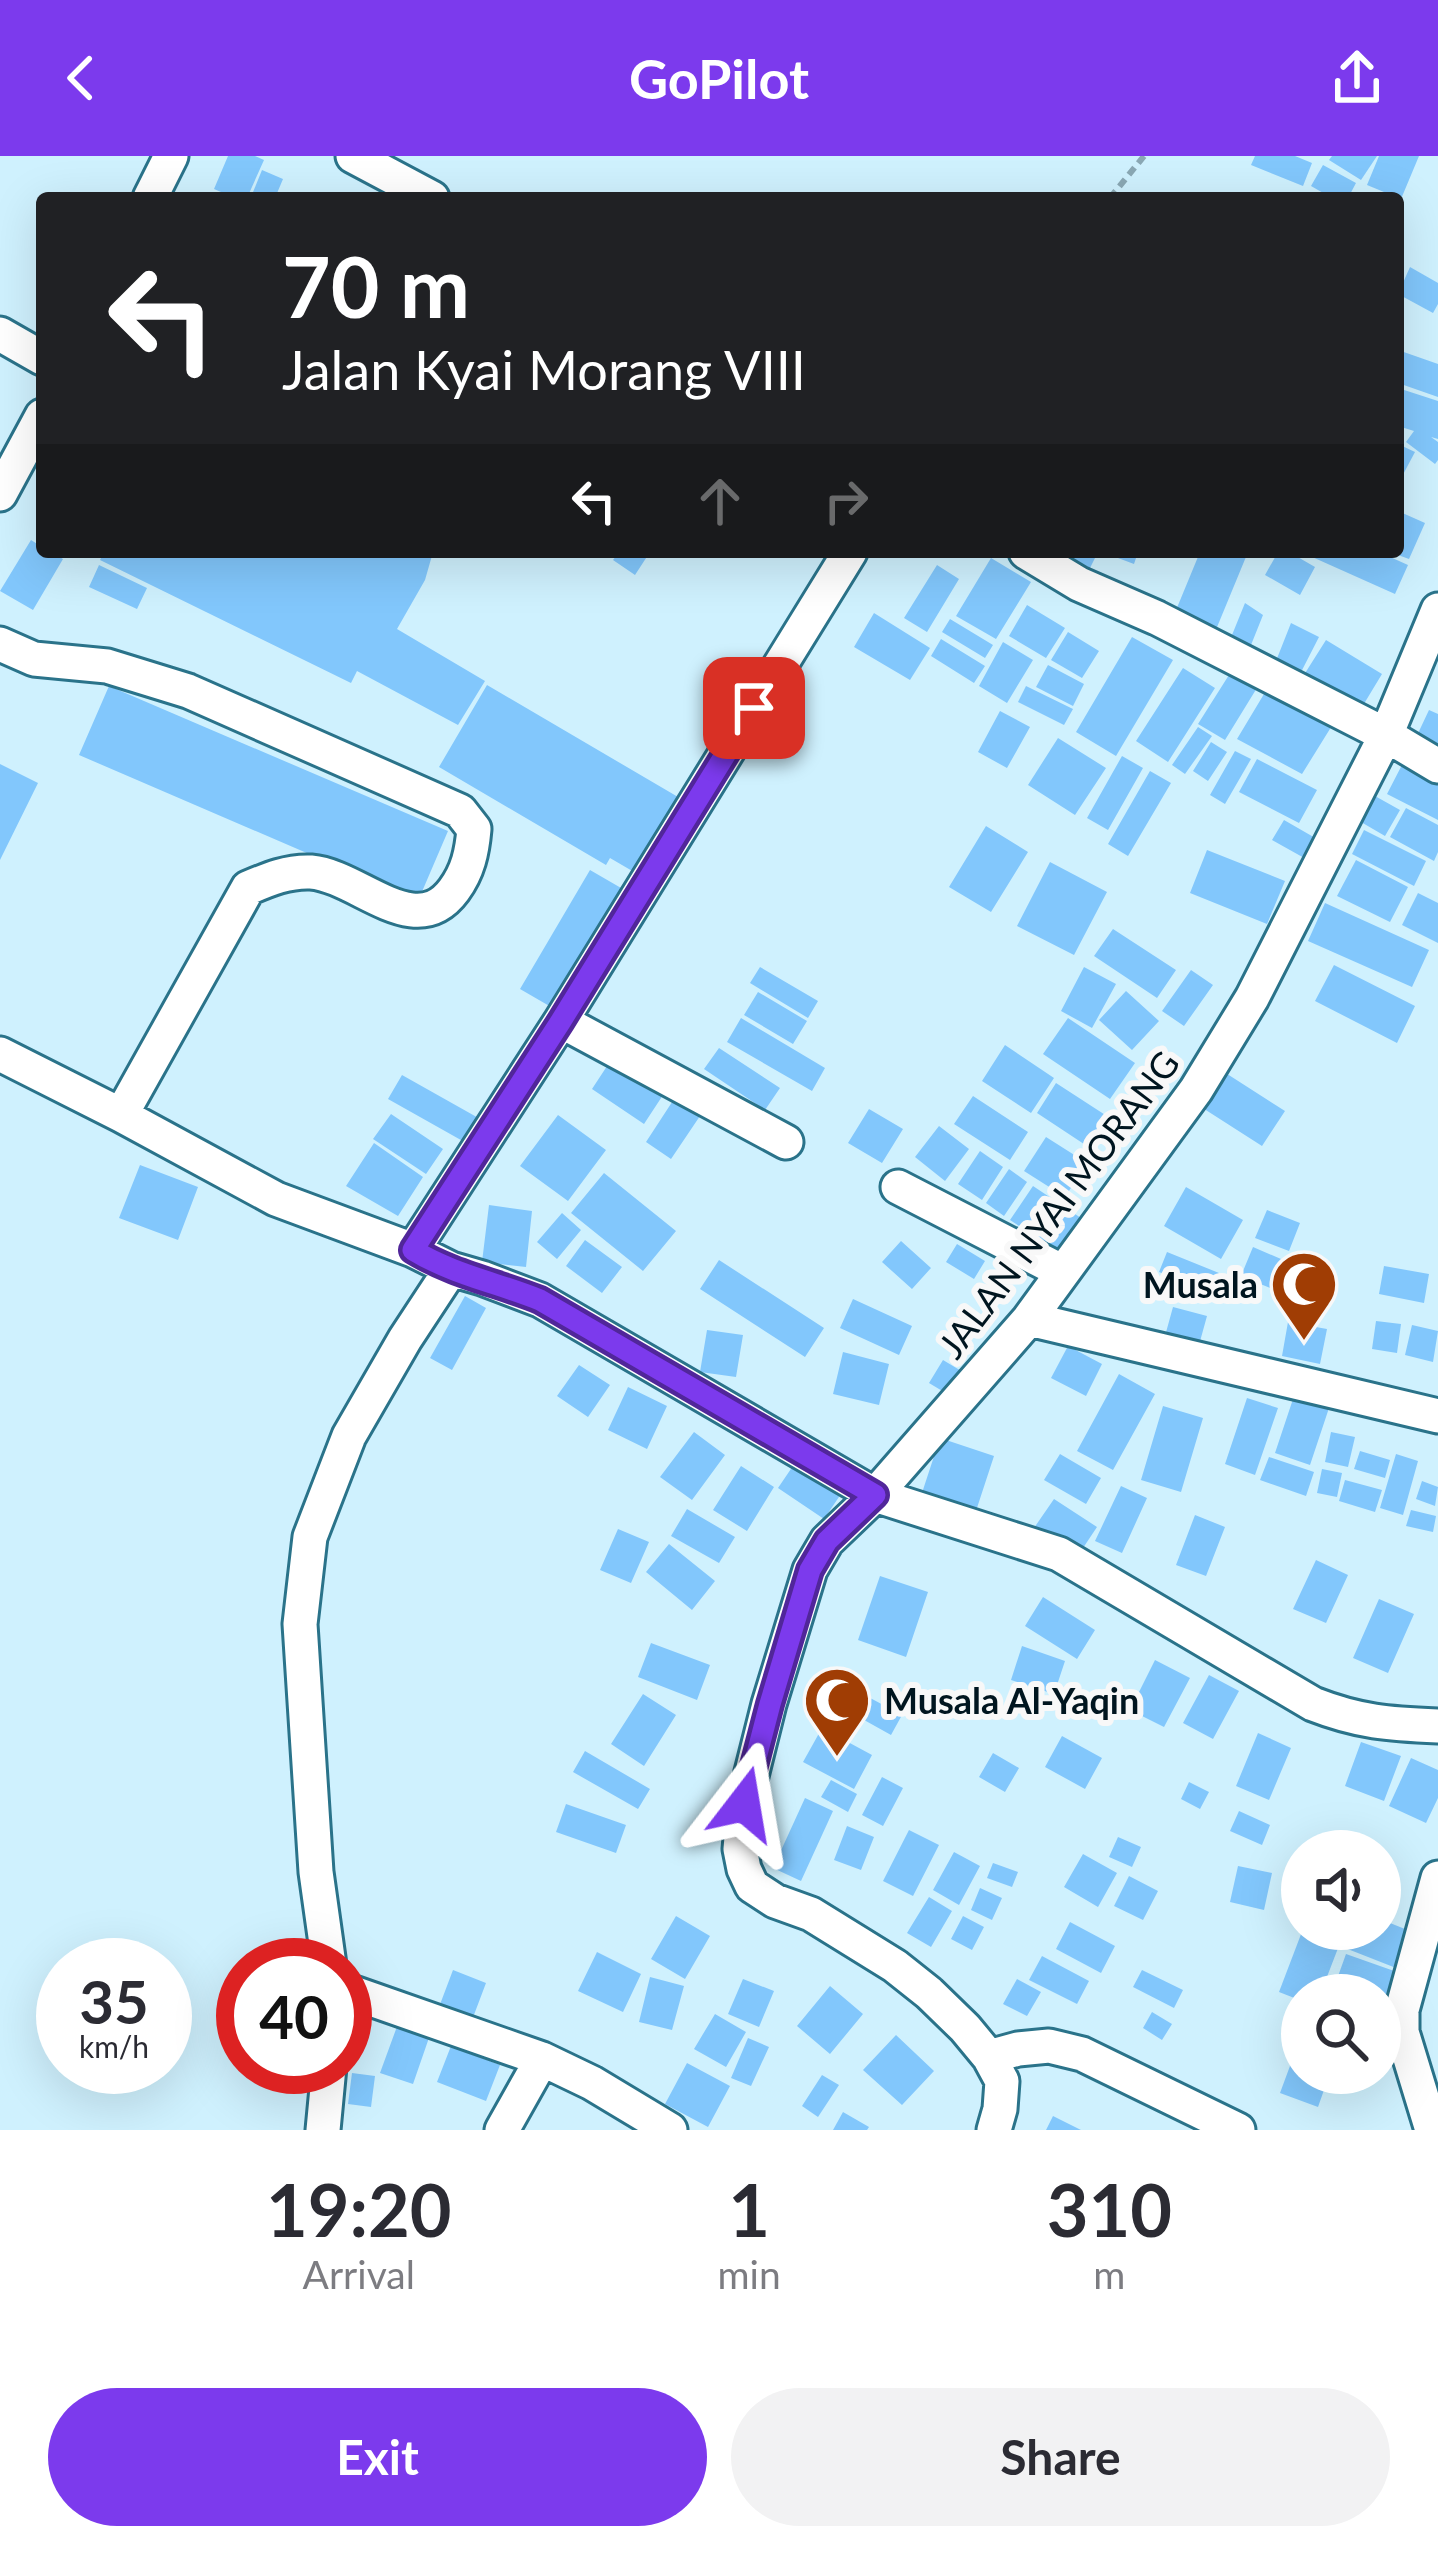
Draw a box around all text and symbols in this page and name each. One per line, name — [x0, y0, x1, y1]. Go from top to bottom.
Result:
icon: back — [48, 45, 114, 111]
icon: share — [1324, 45, 1390, 111]
text: GoPilot — [629, 46, 809, 111]
text: 70 m — [282, 235, 470, 336]
icon: left — [84, 240, 240, 396]
text: Jalan Kyai Morang VIII — [282, 337, 806, 402]
icon: left — [561, 468, 627, 534]
icon: ahead — [687, 468, 753, 534]
icon: right — [813, 468, 879, 534]
pin — [703, 657, 805, 759]
icon: arrive — [721, 675, 787, 741]
street label: JALAN NYAI MORANG — [928, 1042, 1188, 1366]
mosque icon: Musala — [1269, 1249, 1339, 1343]
place label: Musala — [1143, 1262, 1258, 1306]
mosque icon: Musala Al-Yaqin — [802, 1665, 872, 1759]
place label: Musala Al-Yaqin — [884, 1678, 1139, 1722]
position arrow — [681, 1741, 807, 1867]
map controls — [1281, 1830, 1401, 2094]
button: sound — [1281, 1830, 1401, 1950]
speed limit sign: 40 — [216, 1938, 372, 2094]
text: 35 — [79, 1965, 149, 2037]
button: search — [1281, 1974, 1401, 2094]
text: km/h — [79, 2028, 149, 2064]
text: 19:20 — [266, 2166, 452, 2252]
text: 1 — [728, 2166, 770, 2252]
text: 310 — [1047, 2166, 1172, 2252]
text: Arrival — [303, 2251, 415, 2297]
text: min — [718, 2251, 781, 2297]
text: m — [1093, 2251, 1125, 2297]
button: Exit — [48, 2388, 707, 2526]
button: Share — [731, 2388, 1390, 2526]

